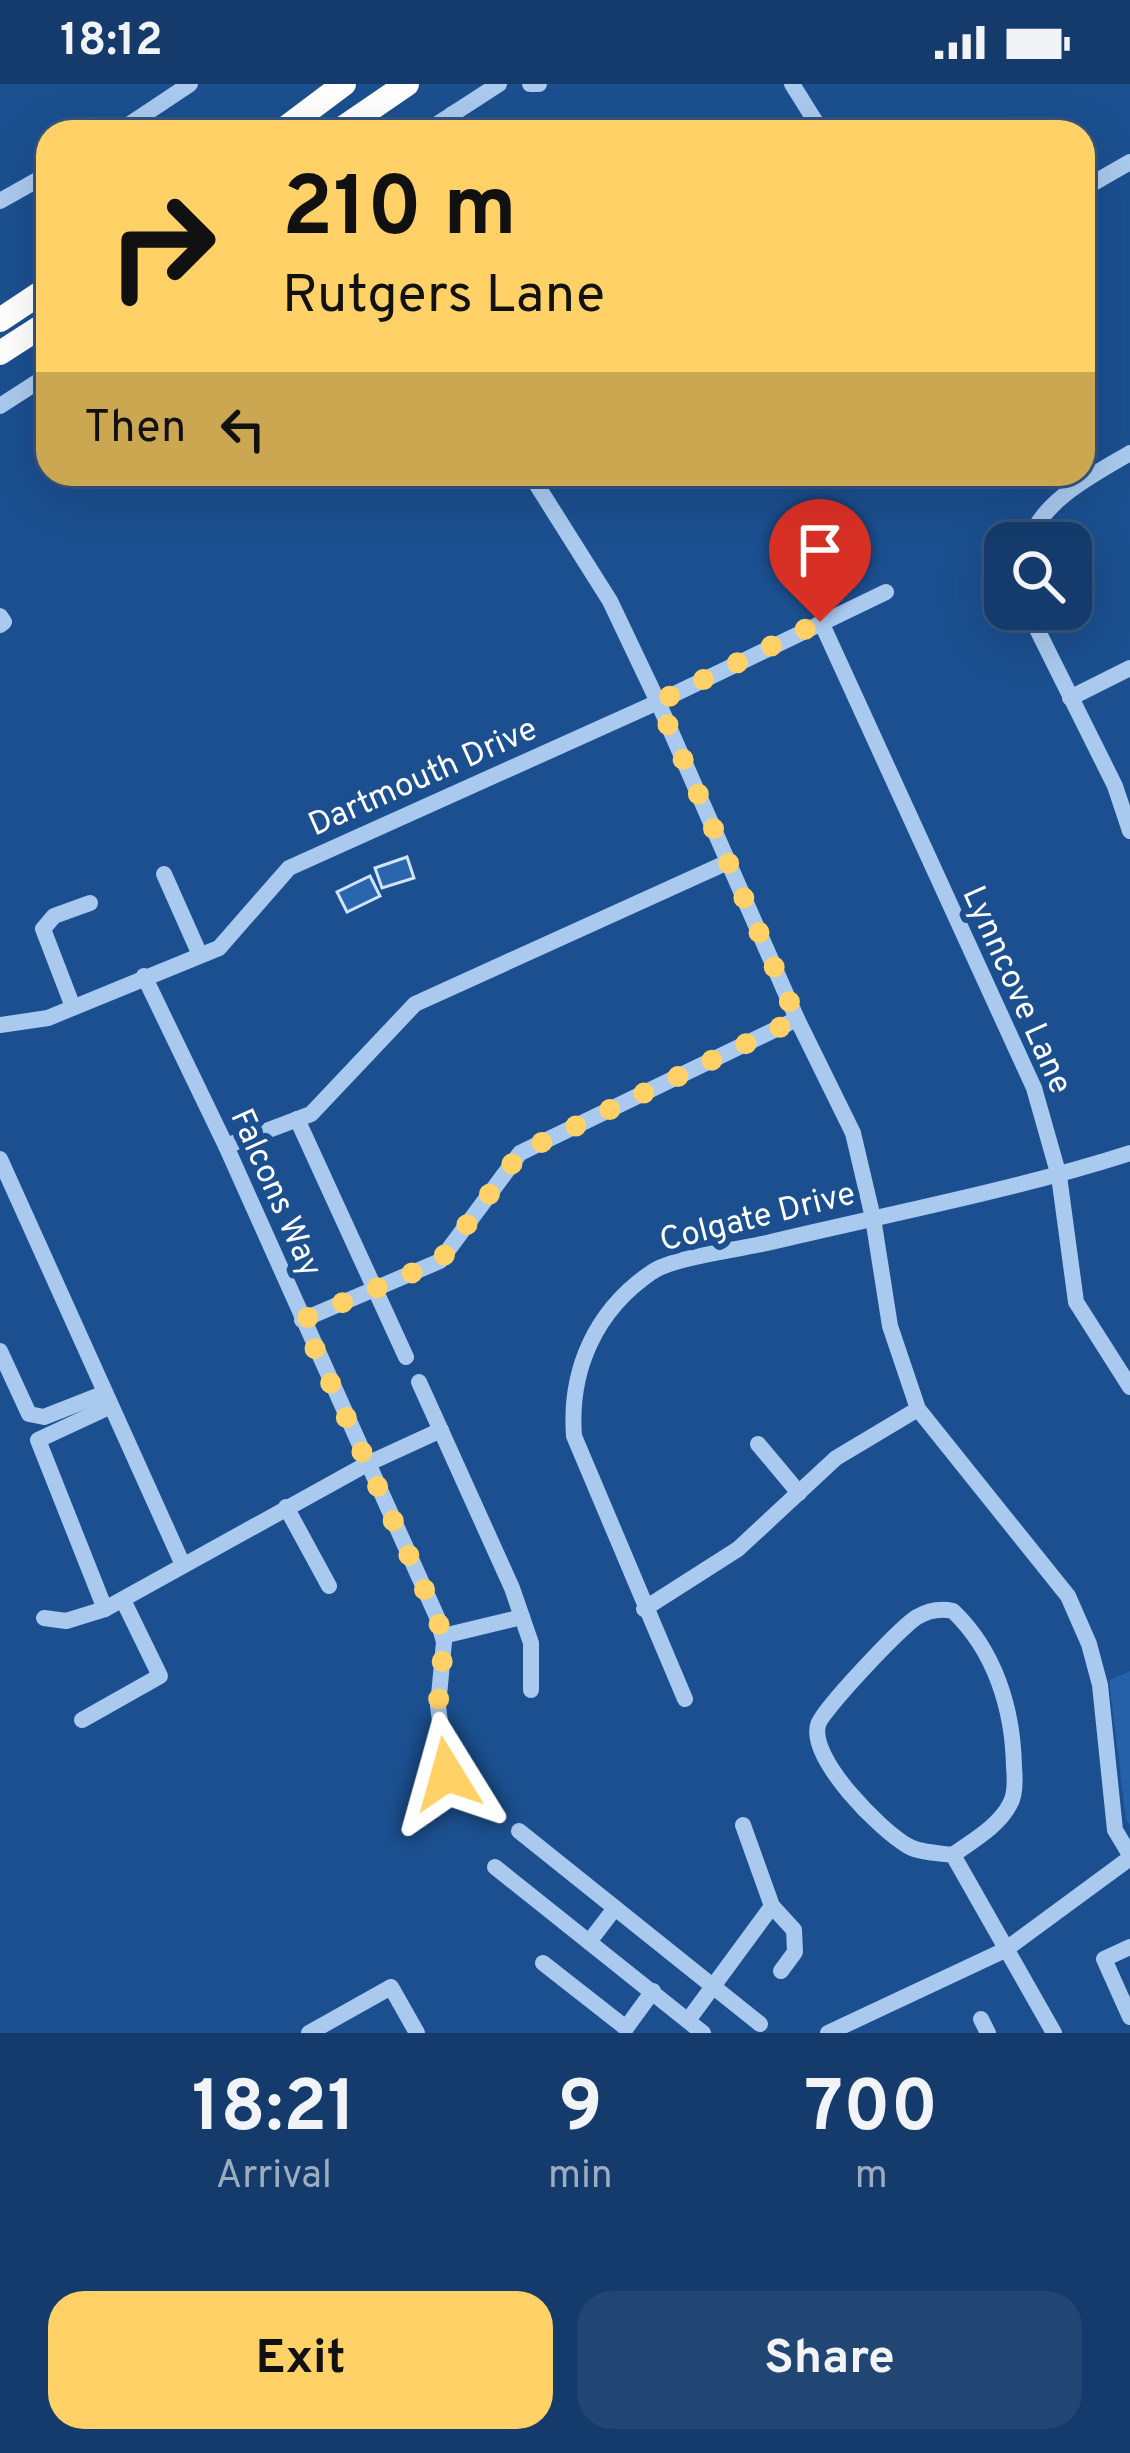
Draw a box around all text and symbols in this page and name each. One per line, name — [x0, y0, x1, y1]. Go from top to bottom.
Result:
text: 18:12 — [60, 14, 163, 71]
text: 210 m — [282, 159, 517, 265]
icon: right — [84, 168, 240, 324]
text: Rutgers Lane — [282, 263, 605, 332]
icon: left — [210, 396, 276, 462]
text: Then — [84, 401, 186, 458]
pin — [769, 499, 871, 622]
icon: arrive — [787, 517, 853, 583]
map controls — [984, 522, 1092, 630]
button: search — [984, 522, 1092, 630]
street label: Dartmouth Drive — [303, 709, 545, 848]
street label: Lynncove Lane — [951, 880, 1080, 1101]
street label: Falcons Way — [219, 1103, 330, 1284]
street label: Colgate Drive — [656, 1174, 860, 1263]
position arrow — [384, 1711, 510, 1837]
text: 18:21 — [192, 2065, 356, 2157]
text: 9 — [558, 2065, 602, 2157]
text: 700 — [805, 2065, 938, 2157]
text: Arrival — [216, 2153, 332, 2202]
text: min — [548, 2153, 613, 2202]
text: m — [855, 2153, 888, 2202]
button: Exit — [48, 2291, 553, 2429]
button: Share — [577, 2291, 1082, 2429]

